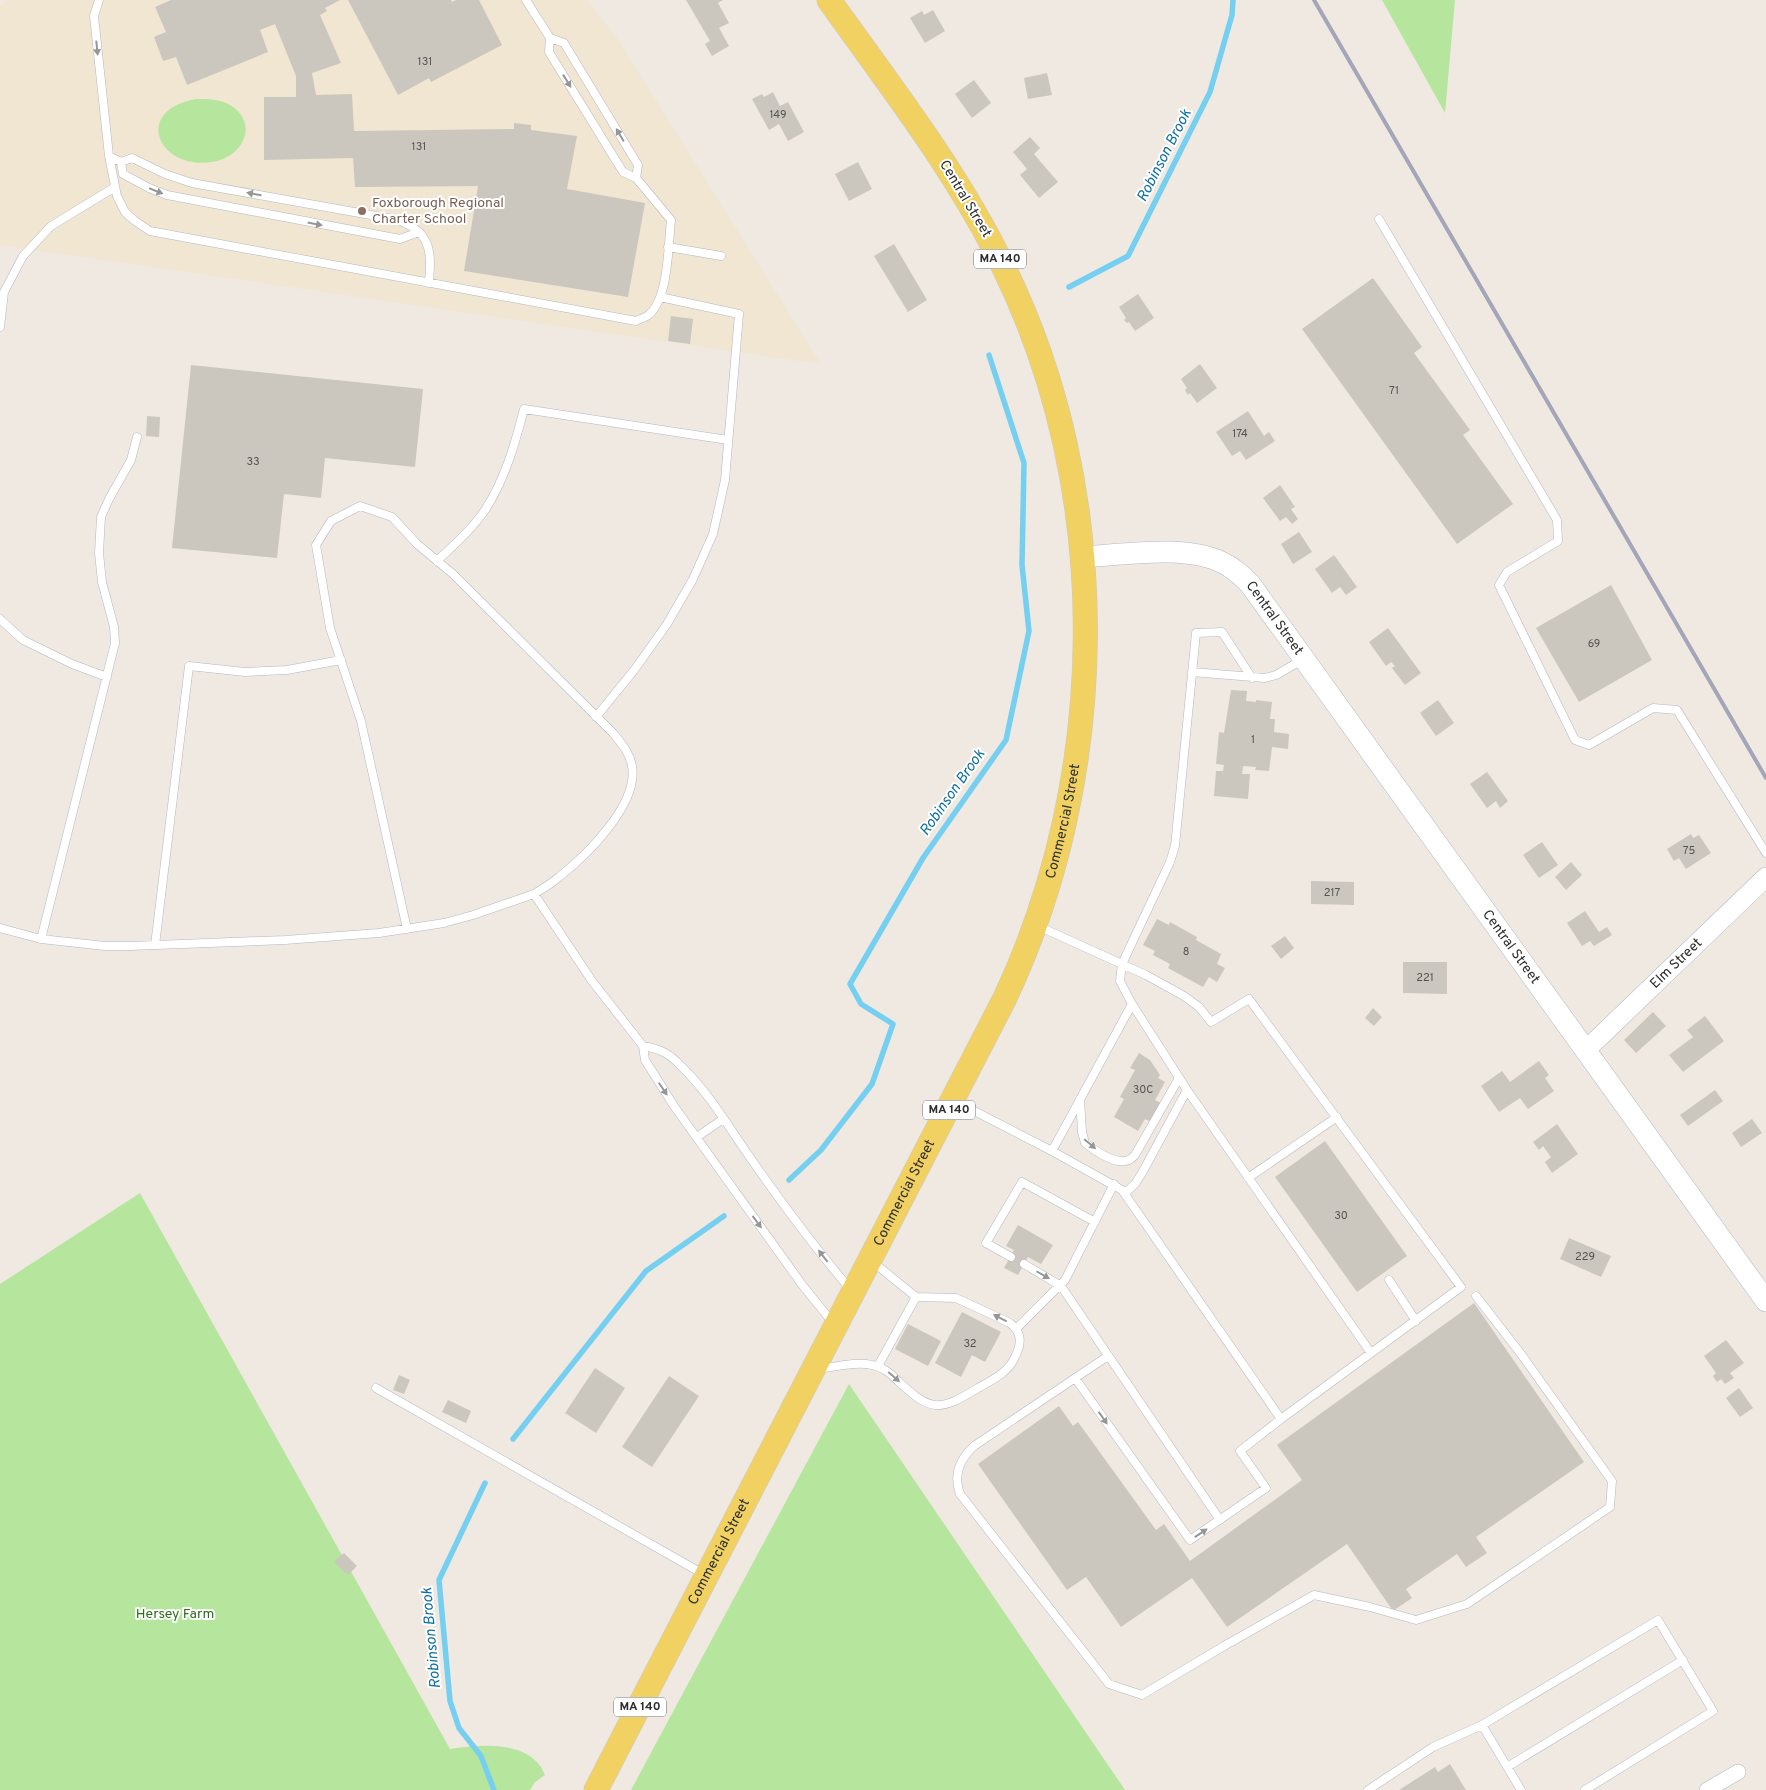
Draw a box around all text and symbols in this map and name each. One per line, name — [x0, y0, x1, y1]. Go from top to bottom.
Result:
one-way arrow — [94, 40, 102, 56]
house number: 131 — [418, 55, 432, 69]
one-way arrow — [562, 75, 571, 88]
water label: Robinson Brook — [1134, 106, 1197, 206]
house number: 149 — [769, 108, 787, 122]
one-way arrow — [615, 128, 624, 141]
house number: 131 — [412, 140, 426, 154]
street label: Central Street — [935, 157, 995, 241]
one-way arrow — [149, 187, 163, 195]
one-way arrow — [245, 189, 261, 197]
place label: Foxborough Regional Charter School — [372, 195, 504, 228]
marker: Foxborough Regional Charter School — [356, 205, 368, 217]
one-way arrow — [307, 220, 323, 228]
road number: MA 140 — [974, 250, 1026, 268]
house number: 71 — [1389, 384, 1399, 398]
house number: 174 — [1232, 427, 1248, 441]
house number: 33 — [246, 455, 260, 469]
street label: Central Street — [1242, 578, 1307, 658]
house number: 69 — [1588, 637, 1600, 651]
house number: 1 — [1251, 733, 1255, 747]
water label: Robinson Brook — [916, 746, 990, 840]
street label: Commercial Street — [1042, 763, 1084, 881]
house number: 75 — [1683, 844, 1695, 858]
house number: 217 — [1324, 886, 1341, 900]
street label: Central Street — [1479, 906, 1543, 987]
street label: Elm Street — [1647, 934, 1706, 992]
house number: 8 — [1183, 945, 1189, 959]
house number: 221 — [1416, 971, 1434, 985]
one-way arrow — [658, 1083, 668, 1096]
house number: 30C — [1133, 1083, 1153, 1097]
road number: MA 140 — [923, 1100, 975, 1120]
street label: Commercial Street — [870, 1137, 939, 1249]
one-way arrow — [1083, 1139, 1096, 1150]
house number: 30 — [1334, 1209, 1348, 1223]
one-way arrow — [752, 1215, 762, 1229]
one-way arrow — [817, 1250, 828, 1263]
house number: 229 — [1575, 1250, 1595, 1264]
one-way arrow — [1035, 1271, 1050, 1279]
one-way arrow — [993, 1314, 1007, 1322]
house number: 32 — [963, 1337, 977, 1351]
one-way arrow — [887, 1371, 899, 1383]
one-way arrow — [1098, 1411, 1108, 1425]
street label: Commercial Street — [685, 1496, 753, 1608]
one-way arrow — [1194, 1528, 1207, 1538]
water label: Robinson Brook — [418, 1586, 446, 1689]
park label: Hersey Farm — [136, 1606, 214, 1623]
road number: MA 140 — [614, 1698, 666, 1716]

